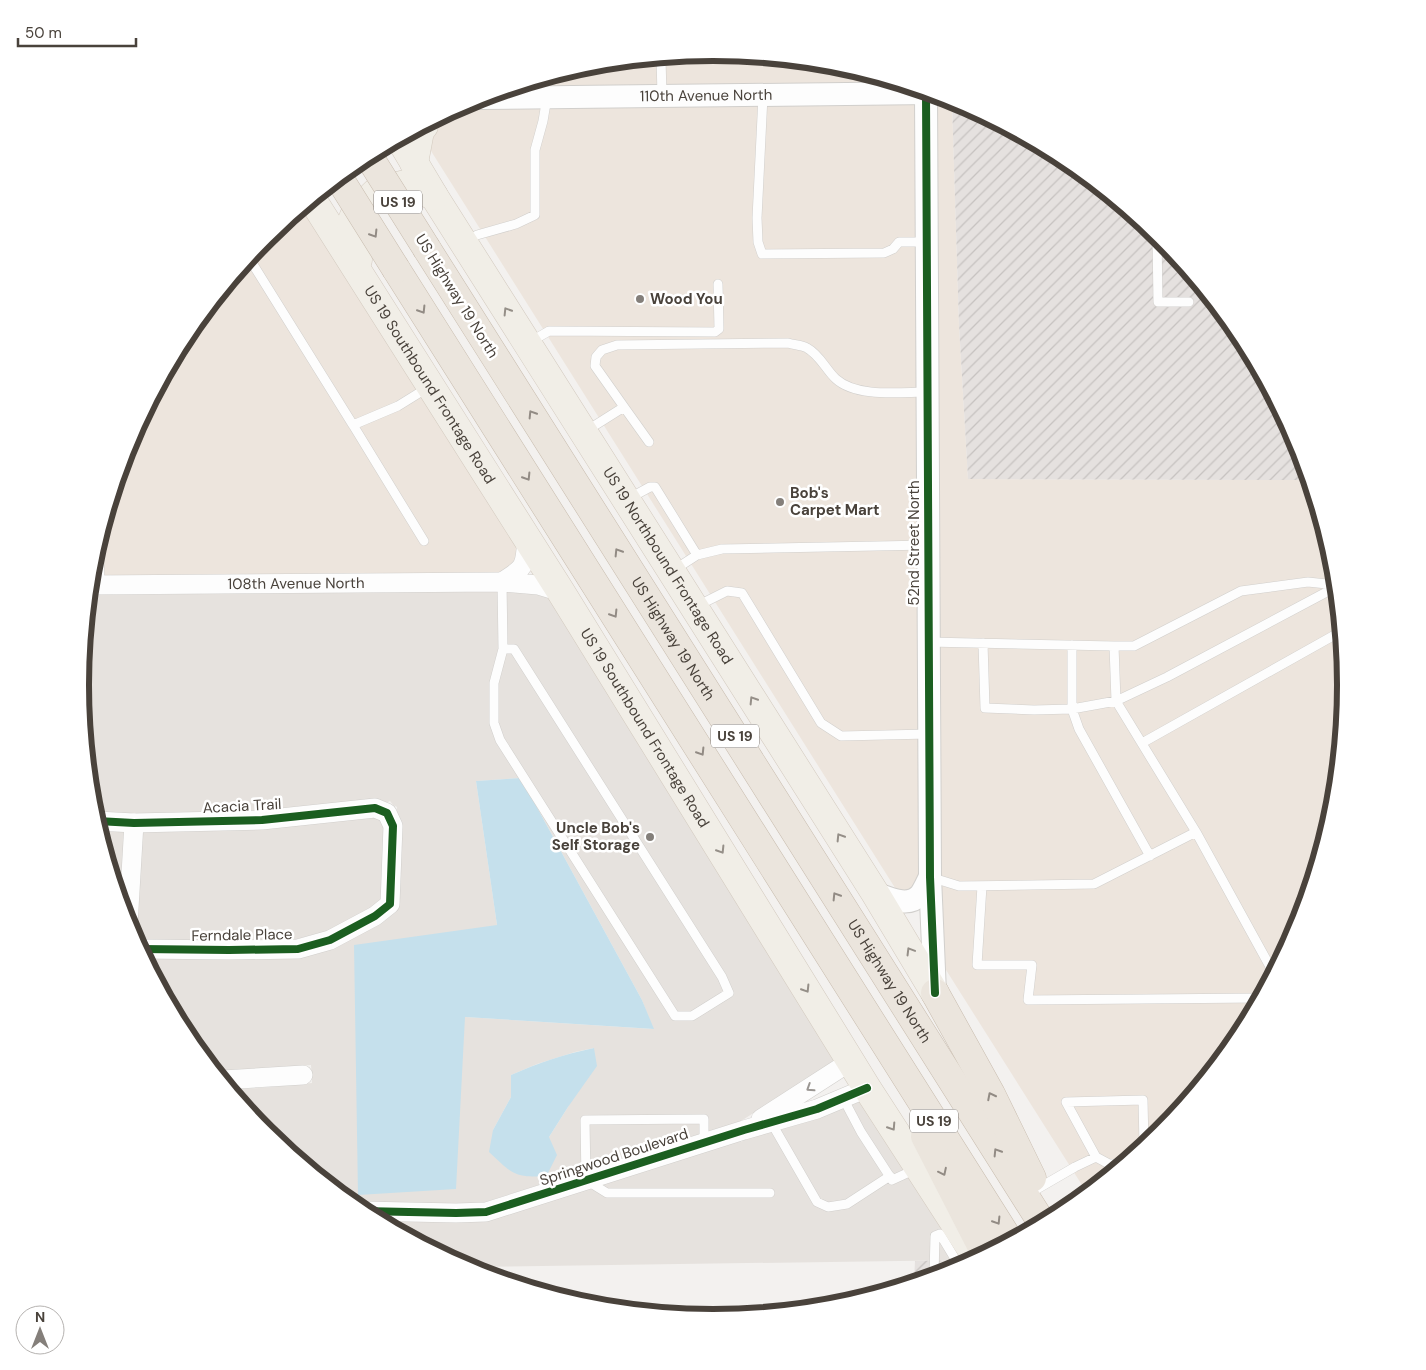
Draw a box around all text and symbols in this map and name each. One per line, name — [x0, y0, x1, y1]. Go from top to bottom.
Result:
scale bar — [18, 15, 135, 47]
text: 50 m — [25, 23, 62, 43]
street label: 110th Avenue North — [640, 85, 772, 106]
road number: US 19 — [374, 190, 422, 213]
one-way arrow — [368, 228, 377, 238]
street label: US Highway 19 North — [411, 230, 503, 362]
street label: US 19 Southbound Frontage Road — [360, 282, 500, 488]
place label: Wood You — [650, 289, 723, 309]
marker: Wood You — [634, 293, 646, 305]
one-way arrow — [415, 304, 425, 313]
one-way arrow — [504, 308, 514, 317]
one-way arrow — [528, 411, 538, 420]
street label: US 19 Northbound Frontage Road — [598, 464, 738, 668]
one-way arrow — [521, 471, 530, 480]
street label: 52nd Street North — [904, 480, 924, 606]
place label: Bob's Carpet Mart — [790, 483, 879, 520]
marker: Bob's Carpet Mart — [774, 496, 786, 508]
one-way arrow — [615, 548, 625, 557]
street label: 108th Avenue North — [227, 573, 365, 594]
street label: US Highway 19 North — [627, 573, 720, 704]
one-way arrow — [608, 609, 617, 618]
street label: US 19 Southbound Frontage Road — [576, 625, 714, 831]
one-way arrow — [750, 696, 759, 706]
road number: US 19 — [711, 724, 759, 748]
one-way arrow — [694, 746, 704, 755]
street label: Acacia Trail — [202, 794, 282, 818]
place label: Uncle Bob's Self Storage — [552, 818, 640, 855]
marker: Uncle Bob's Self Storage — [644, 831, 656, 843]
one-way arrow — [837, 834, 846, 843]
one-way arrow — [714, 845, 724, 854]
one-way arrow — [833, 893, 842, 902]
street label: US Highway 19 North — [843, 916, 936, 1047]
street label: Ferndale Place — [191, 924, 293, 946]
one-way arrow — [906, 948, 916, 957]
one-way arrow — [800, 983, 809, 992]
one-way arrow — [806, 1081, 815, 1091]
one-way arrow — [987, 1092, 997, 1101]
road number: US 19 — [910, 1110, 958, 1132]
one-way arrow — [885, 1121, 895, 1130]
street label: Springwood Boulevard — [537, 1124, 691, 1190]
one-way arrow — [994, 1148, 1004, 1157]
one-way arrow — [937, 1166, 947, 1175]
one-way arrow — [991, 1216, 1001, 1225]
north arrow — [15, 1305, 65, 1355]
text: N — [35, 1308, 45, 1326]

